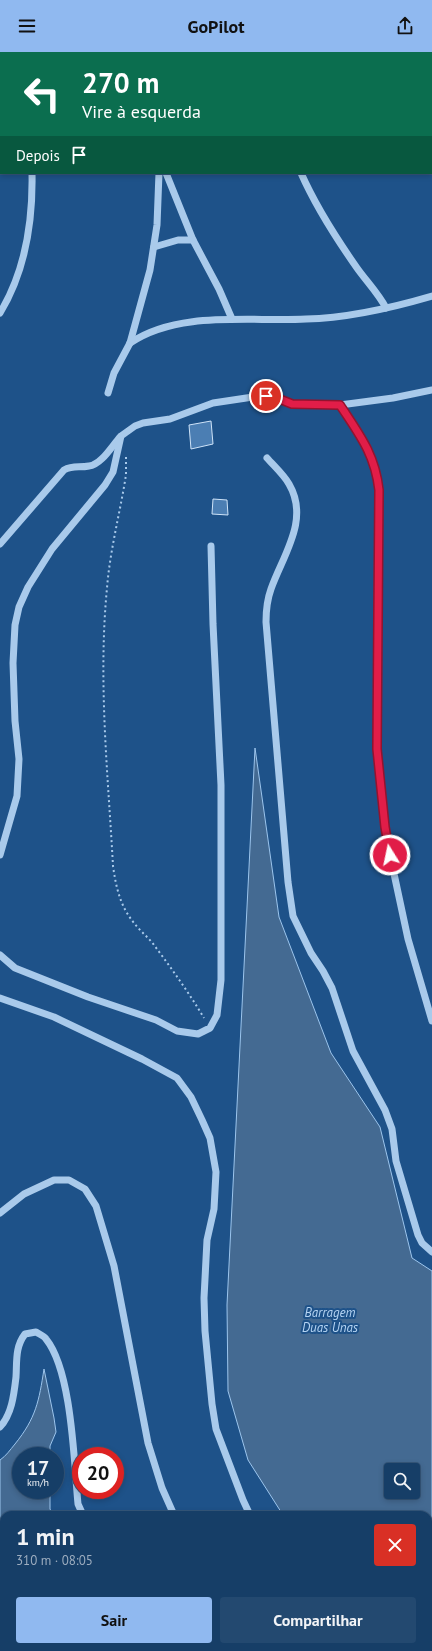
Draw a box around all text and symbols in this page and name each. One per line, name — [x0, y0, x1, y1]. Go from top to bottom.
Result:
icon: menu — [16, 15, 38, 37]
text: GoPilot — [187, 15, 245, 38]
icon: share — [394, 15, 416, 37]
text: 270 m — [82, 64, 159, 101]
icon: left — [16, 68, 68, 120]
text: Vire à esquerda — [82, 100, 201, 123]
icon: arrive — [68, 144, 90, 166]
text: Depois — [16, 146, 60, 165]
pin — [249, 379, 283, 413]
icon: arrive — [255, 385, 277, 407]
position arrow — [369, 834, 411, 876]
water label: Barragem Duas Unas — [302, 1304, 359, 1336]
speed limit sign: 20 — [72, 1447, 124, 1499]
text: 17 — [27, 1455, 49, 1481]
map controls — [384, 1463, 420, 1499]
button: search — [384, 1463, 420, 1499]
text: km/h — [27, 1476, 49, 1489]
text: 1 min — [16, 1521, 75, 1552]
button: close — [374, 1524, 416, 1566]
text: 310 m · 08:05 — [16, 1552, 93, 1569]
button: Sair — [16, 1597, 212, 1643]
button: Compartilhar — [220, 1597, 416, 1643]

